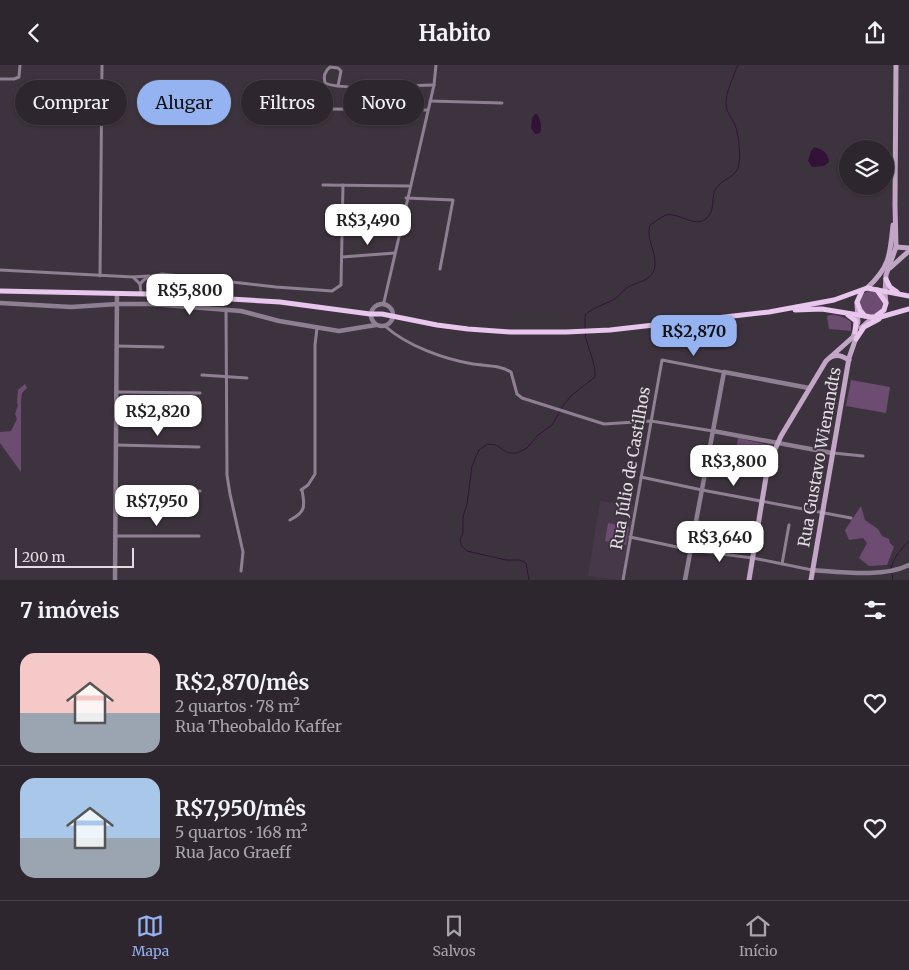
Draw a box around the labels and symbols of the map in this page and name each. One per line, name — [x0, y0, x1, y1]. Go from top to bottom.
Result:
pin: R$3,490 — [322, 203, 414, 246]
pin: R$5,800 — [144, 273, 236, 316]
pin: R$2,870 — [648, 315, 740, 357]
street label: Rua Gustavo Wienandts — [793, 365, 845, 549]
street label: Rua Júlio de Castilhos — [606, 385, 654, 551]
pin: R$2,820 — [112, 395, 204, 437]
pin: R$3,800 — [688, 445, 780, 487]
pin: R$7,950 — [111, 485, 203, 527]
pin: R$3,640 — [674, 521, 766, 563]
scale bar — [15, 545, 134, 568]

